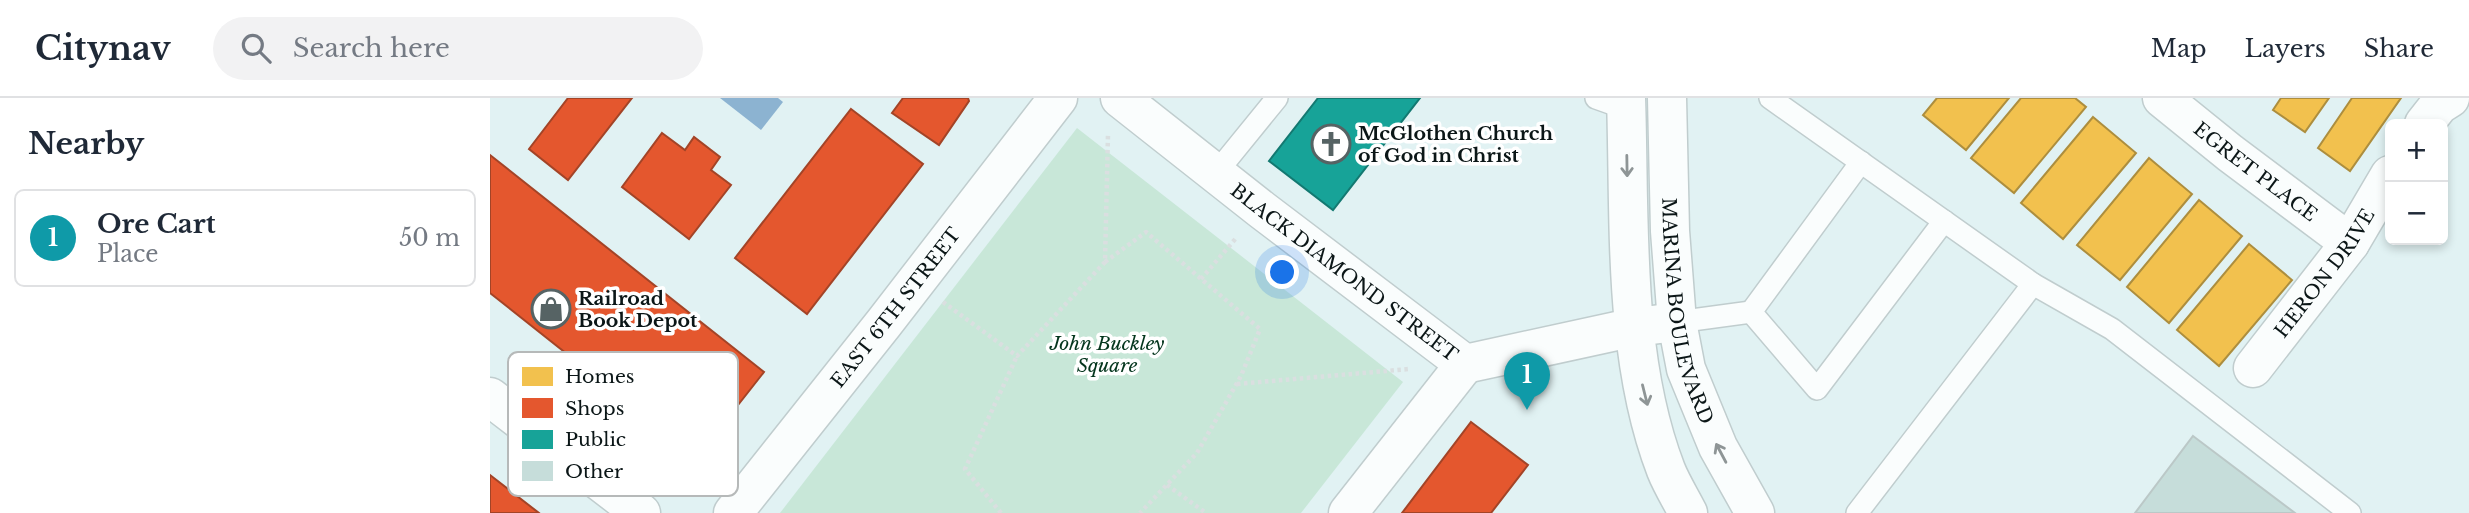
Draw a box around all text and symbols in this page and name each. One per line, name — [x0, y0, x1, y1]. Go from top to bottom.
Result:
search box — [213, 17, 703, 80]
text: Citynav — [35, 28, 171, 69]
icon: search — [237, 29, 275, 67]
text: Search here — [293, 32, 450, 64]
text: Map — [2151, 34, 2207, 63]
text: Layers — [2245, 34, 2326, 63]
text: Share — [2364, 34, 2434, 63]
street label: EGRET PLACE — [2189, 117, 2322, 226]
map controls — [2385, 119, 2448, 245]
button: + — [2385, 119, 2448, 182]
place label: McGlothen Church of God in Christ — [1358, 122, 1554, 167]
church icon: McGlothen Church of God in Christ — [1310, 123, 1352, 165]
text: Nearby — [28, 125, 144, 162]
one-way arrow — [1621, 154, 1634, 177]
street label: BLACK DIAMOND STREET — [1226, 178, 1463, 366]
button: − — [2385, 182, 2448, 245]
street label: MARINA BOULEVARD — [1658, 197, 1719, 427]
street label: HERON DRIVE — [2270, 204, 2379, 342]
text: Ore Cart — [97, 208, 216, 240]
street label: EAST 6TH STREET — [826, 223, 965, 392]
text: 1 — [48, 224, 58, 252]
text: 50 m — [399, 224, 460, 252]
text: Place — [97, 240, 159, 268]
your location — [1265, 255, 1299, 289]
place label: Railroad Book Depot — [578, 287, 698, 332]
shop icon: Railroad Book Depot — [530, 288, 572, 330]
park label: John Buckley Square — [1049, 332, 1164, 377]
legend — [508, 352, 738, 496]
pin: 1 — [1504, 352, 1550, 410]
text: Homes — [565, 365, 634, 388]
one-way arrow — [1639, 383, 1652, 406]
text: Shops — [565, 397, 624, 420]
text: Public — [565, 428, 626, 451]
one-way arrow — [1714, 444, 1728, 464]
text: Other — [565, 460, 623, 483]

